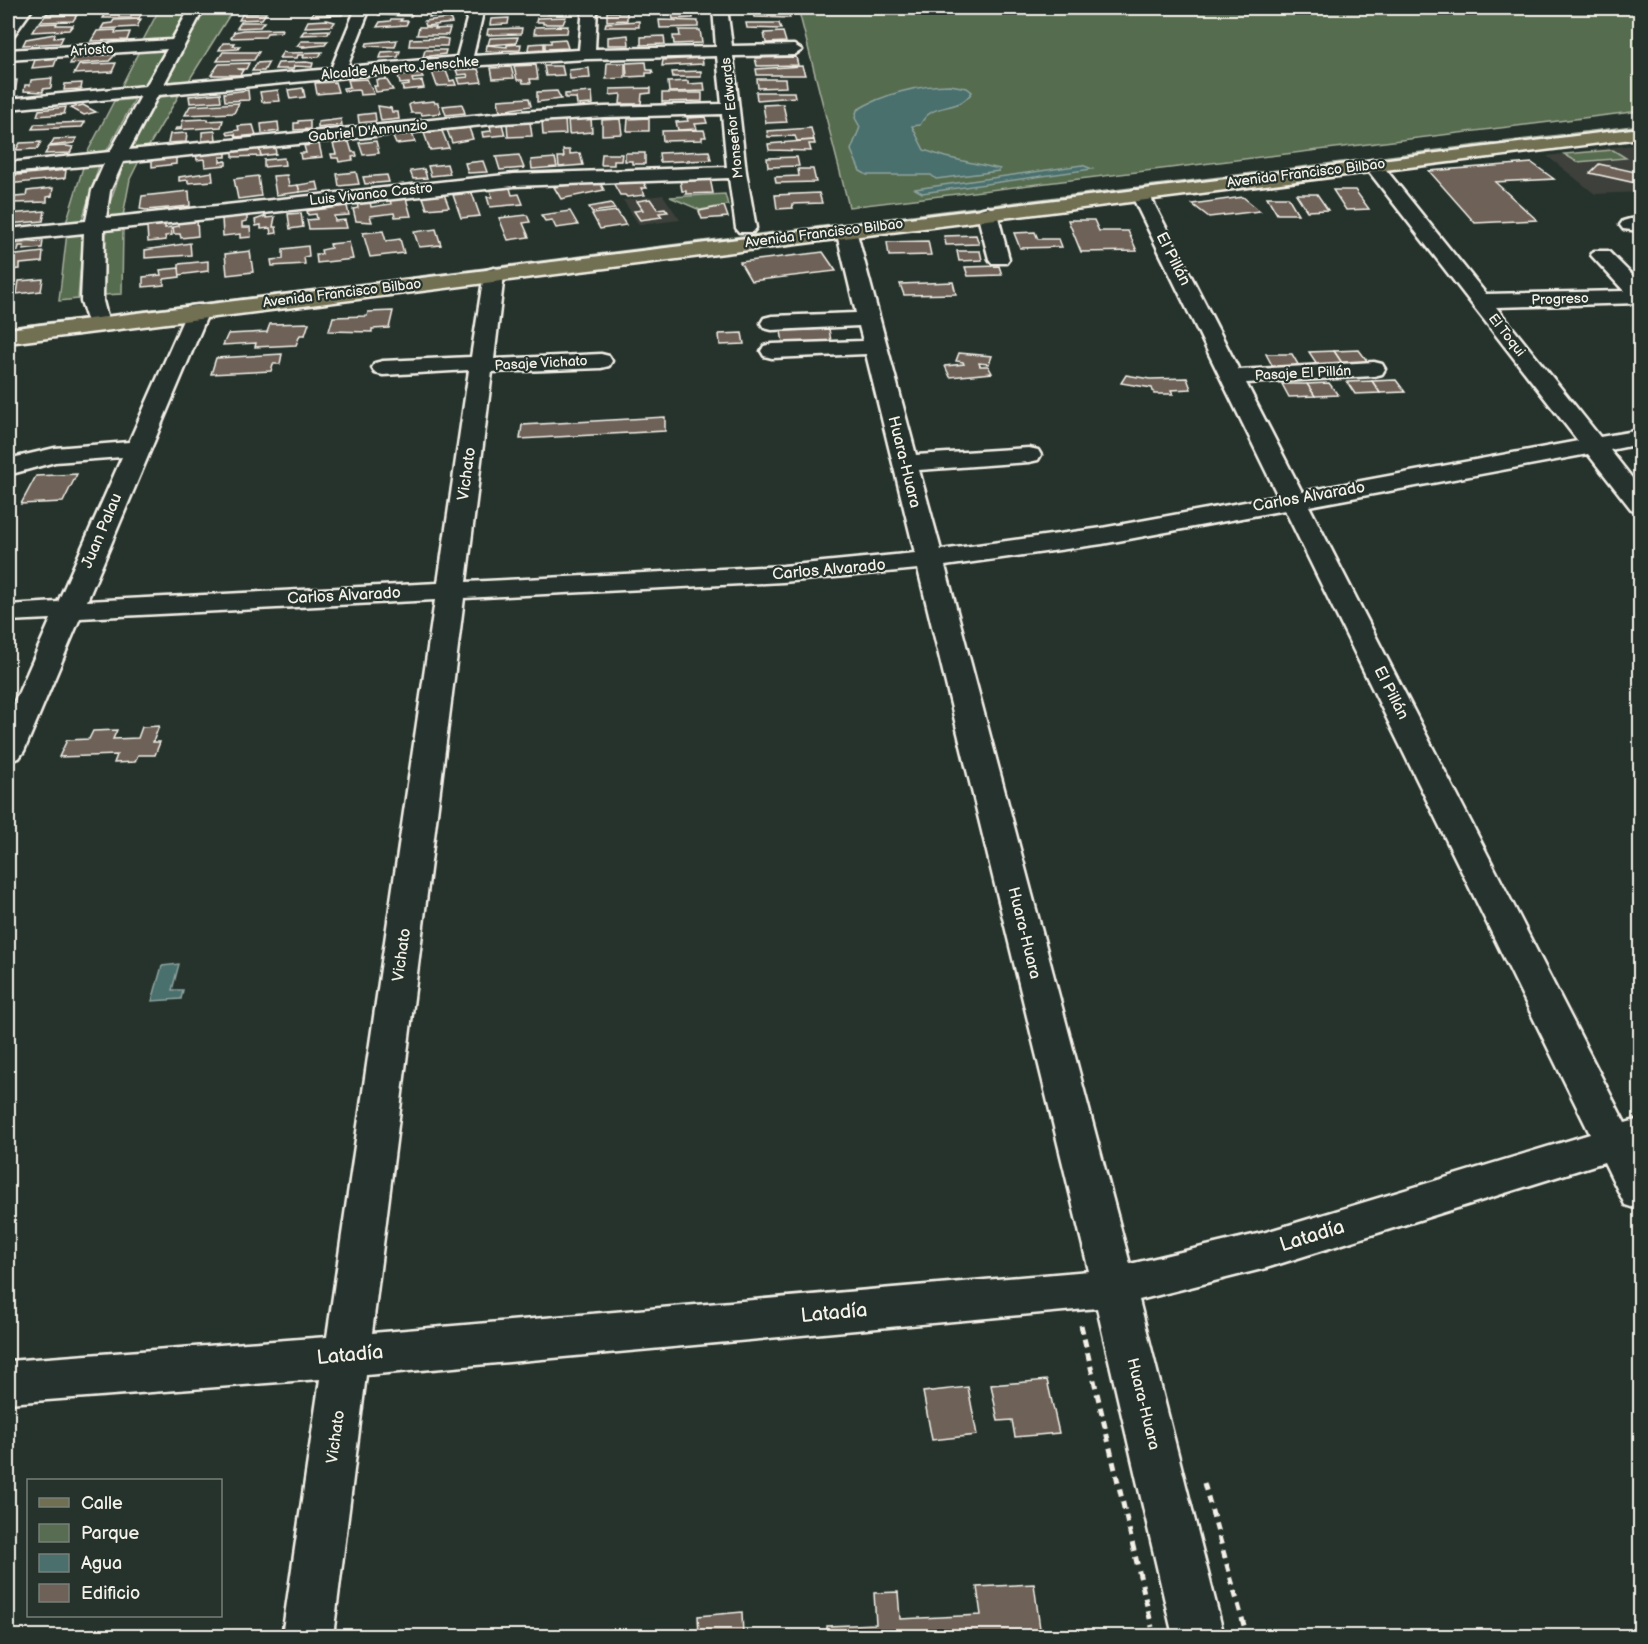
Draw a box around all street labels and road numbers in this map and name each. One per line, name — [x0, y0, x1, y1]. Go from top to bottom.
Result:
street label: Ariosto — [70, 40, 114, 60]
street label: Alcalde Alberto Jenschke — [320, 53, 480, 83]
street label: Monseñor Edwards — [717, 57, 747, 179]
street label: Gabriel D'Annunzio — [307, 116, 429, 146]
street label: Avenida Francisco Bilbao — [1226, 155, 1386, 191]
street label: Luis Vivanco Castro — [308, 179, 434, 209]
street label: Avenida Francisco Bilbao — [744, 215, 904, 251]
street label: El Pillán — [1152, 229, 1194, 289]
street label: Avenida Francisco Bilbao — [262, 275, 422, 311]
street label: Progreso — [1531, 289, 1589, 308]
street label: El Toqui — [1485, 310, 1529, 360]
street label: Pasaje Vichato — [494, 352, 588, 374]
street label: Pasaje El Pillán — [1254, 362, 1352, 384]
street label: Huara-Huara — [883, 414, 925, 510]
street label: Vichato — [454, 446, 480, 502]
street label: Carlos Alvarado — [1251, 478, 1367, 516]
street label: Juan Palau — [78, 491, 126, 571]
street label: Carlos Alvarado — [772, 556, 886, 584]
street label: Carlos Alvarado — [287, 584, 401, 608]
street label: El Pillán — [1370, 663, 1412, 723]
street label: Huara-Huara — [1003, 885, 1045, 981]
street label: Vichato — [389, 927, 415, 983]
street label: Latadía — [1277, 1215, 1347, 1257]
street label: Latadía — [800, 1298, 868, 1328]
street label: Latadía — [316, 1340, 384, 1370]
street label: Huara-Huara — [1122, 1356, 1164, 1452]
street label: Vichato — [323, 1409, 349, 1465]

